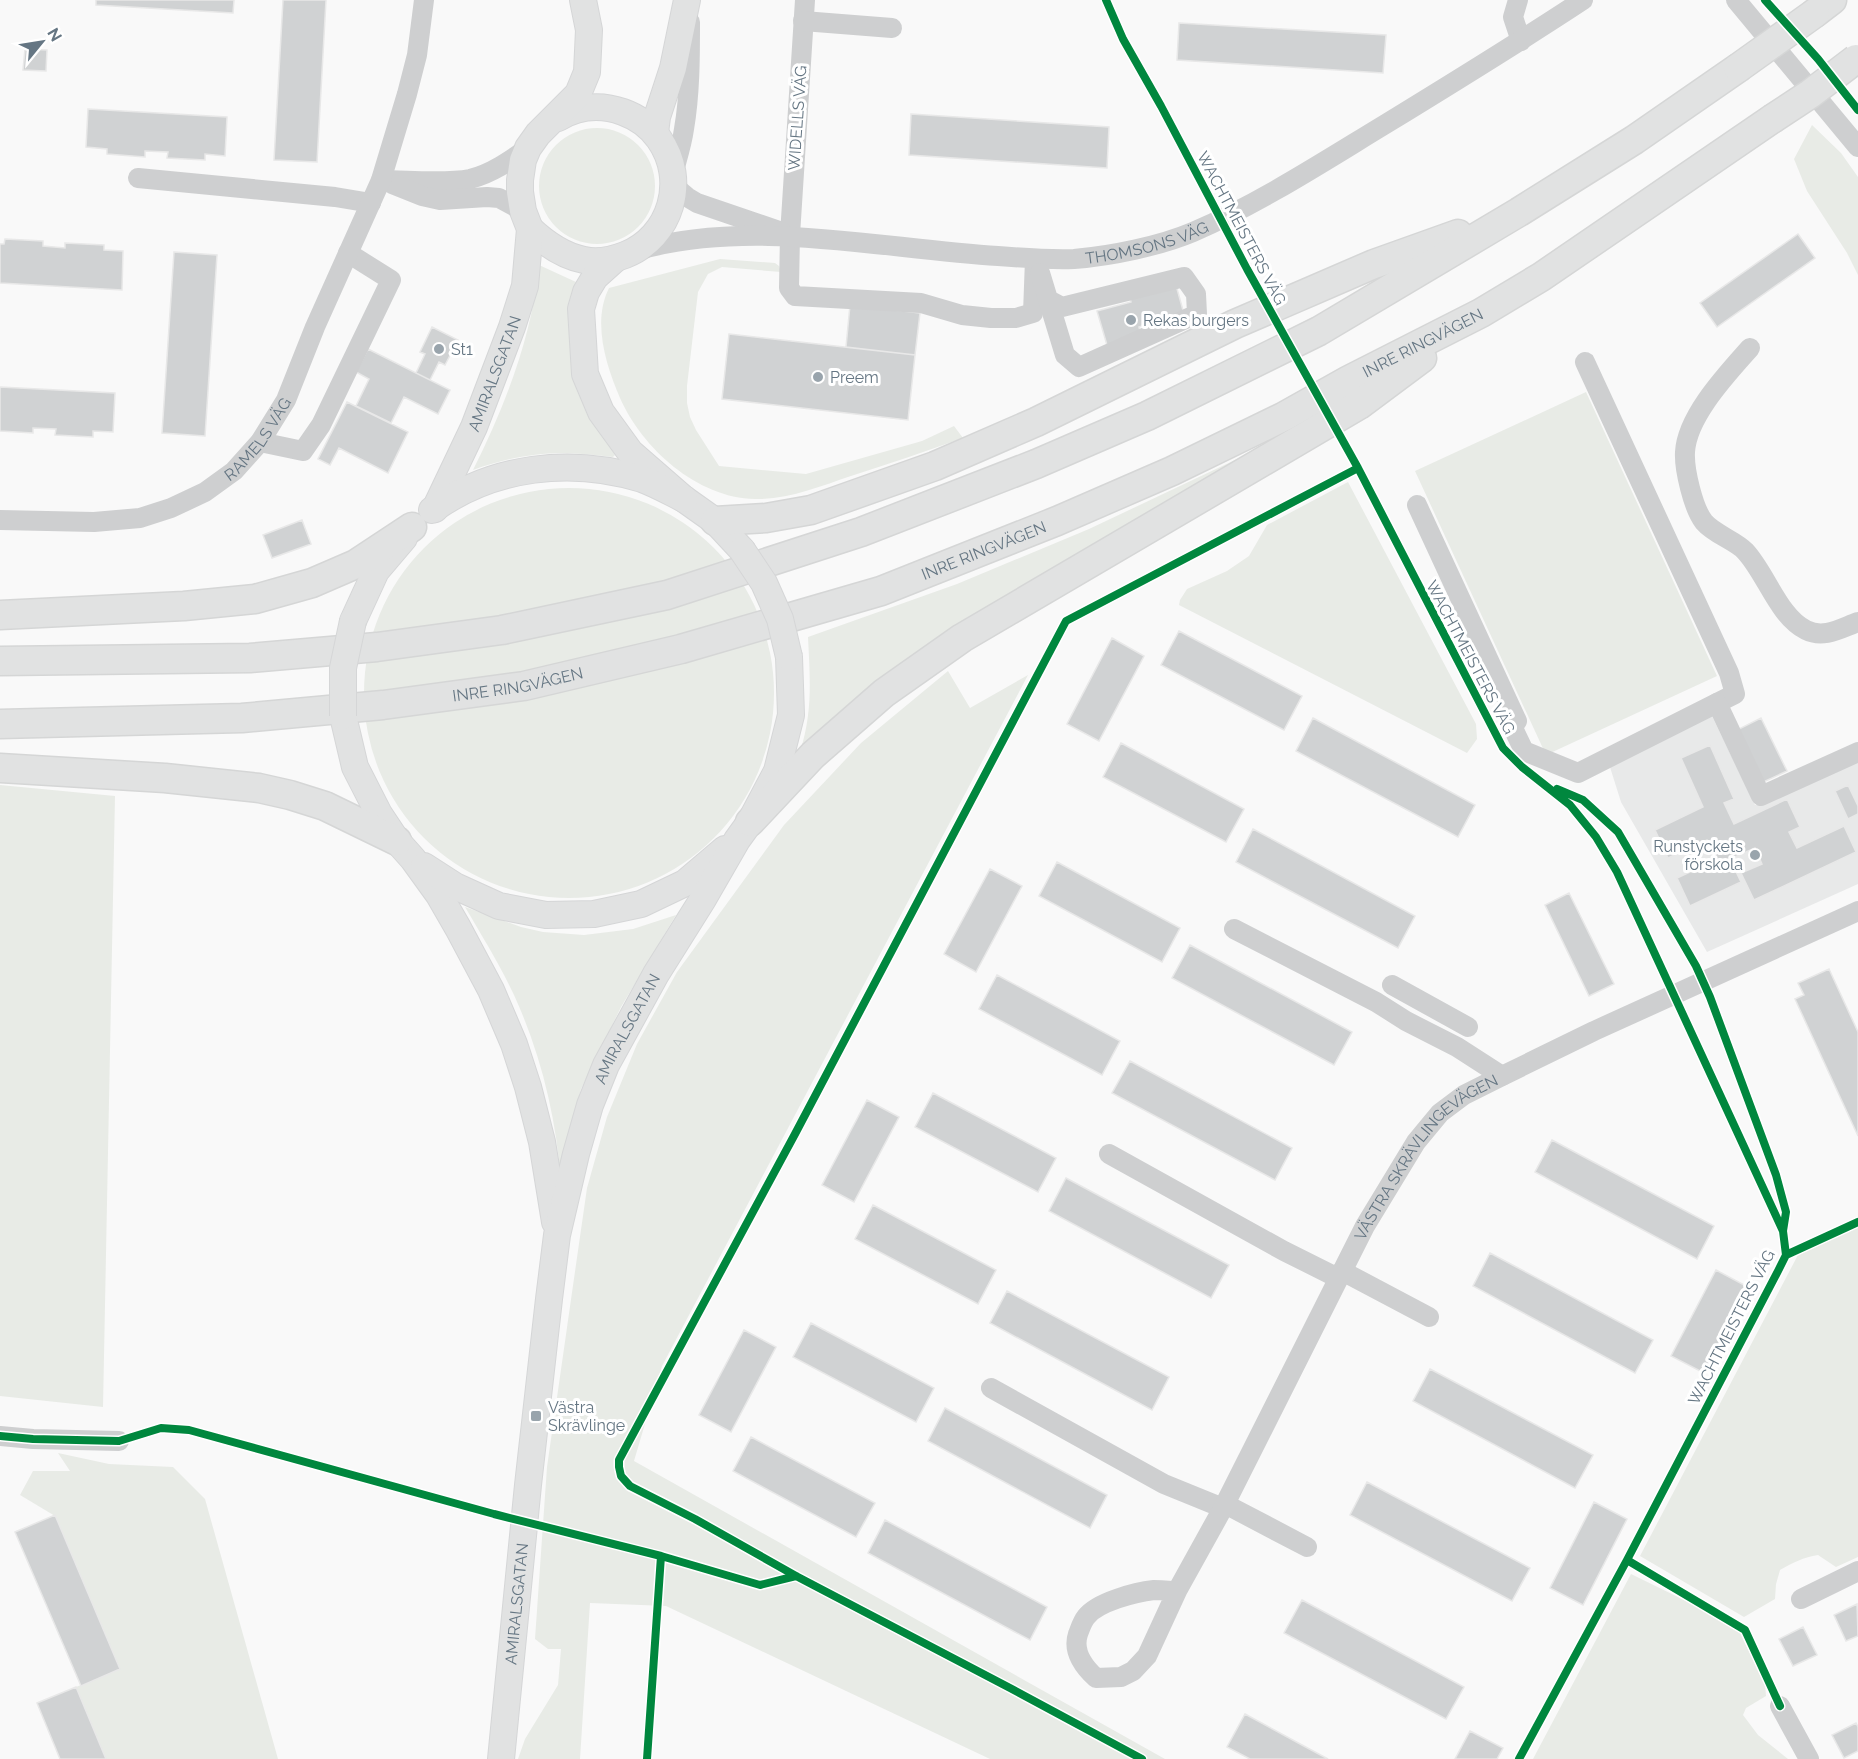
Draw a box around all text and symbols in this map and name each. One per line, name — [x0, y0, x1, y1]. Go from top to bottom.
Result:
north arrow — [12, 12, 72, 72]
text: N — [43, 25, 66, 45]
street label: WIDELLS VÄG — [783, 65, 811, 171]
street label: WACHTMEISTERS VÄG — [1193, 148, 1291, 308]
street label: THOMSONS VÄG — [1084, 217, 1211, 268]
street label: INRE RINGVÄGEN — [1360, 305, 1486, 382]
place label: Rekas burgers — [1143, 311, 1249, 330]
street label: AMIRALSGATAN — [464, 313, 525, 434]
marker: Rekas burgers — [1124, 313, 1138, 327]
place label: St1 — [451, 340, 473, 359]
marker: St1 — [432, 342, 446, 356]
place label: Preem — [830, 368, 879, 387]
marker: Preem — [811, 370, 825, 384]
street label: RAMELS VÄG — [221, 394, 295, 485]
street label: INRE RINGVÄGEN — [919, 517, 1049, 584]
street label: WACHTMEISTERS VÄG — [1422, 577, 1520, 737]
street label: INRE RINGVÄGEN — [451, 663, 585, 706]
place label: Runstyckets förskola — [1653, 837, 1743, 874]
marker: Runstyckets förskola — [1748, 848, 1762, 862]
street label: AMIRALSGATAN — [590, 971, 664, 1087]
street label: VÄSTRA SKRÄVLINGEVÄGEN — [1350, 1071, 1501, 1243]
street label: WACHTMEISTERS VÄG — [1683, 1246, 1779, 1408]
place label: Västra Skrävlinge — [548, 1398, 625, 1435]
marker: Västra Skrävlinge — [529, 1409, 543, 1423]
street label: AMIRALSGATAN — [501, 1542, 532, 1666]

